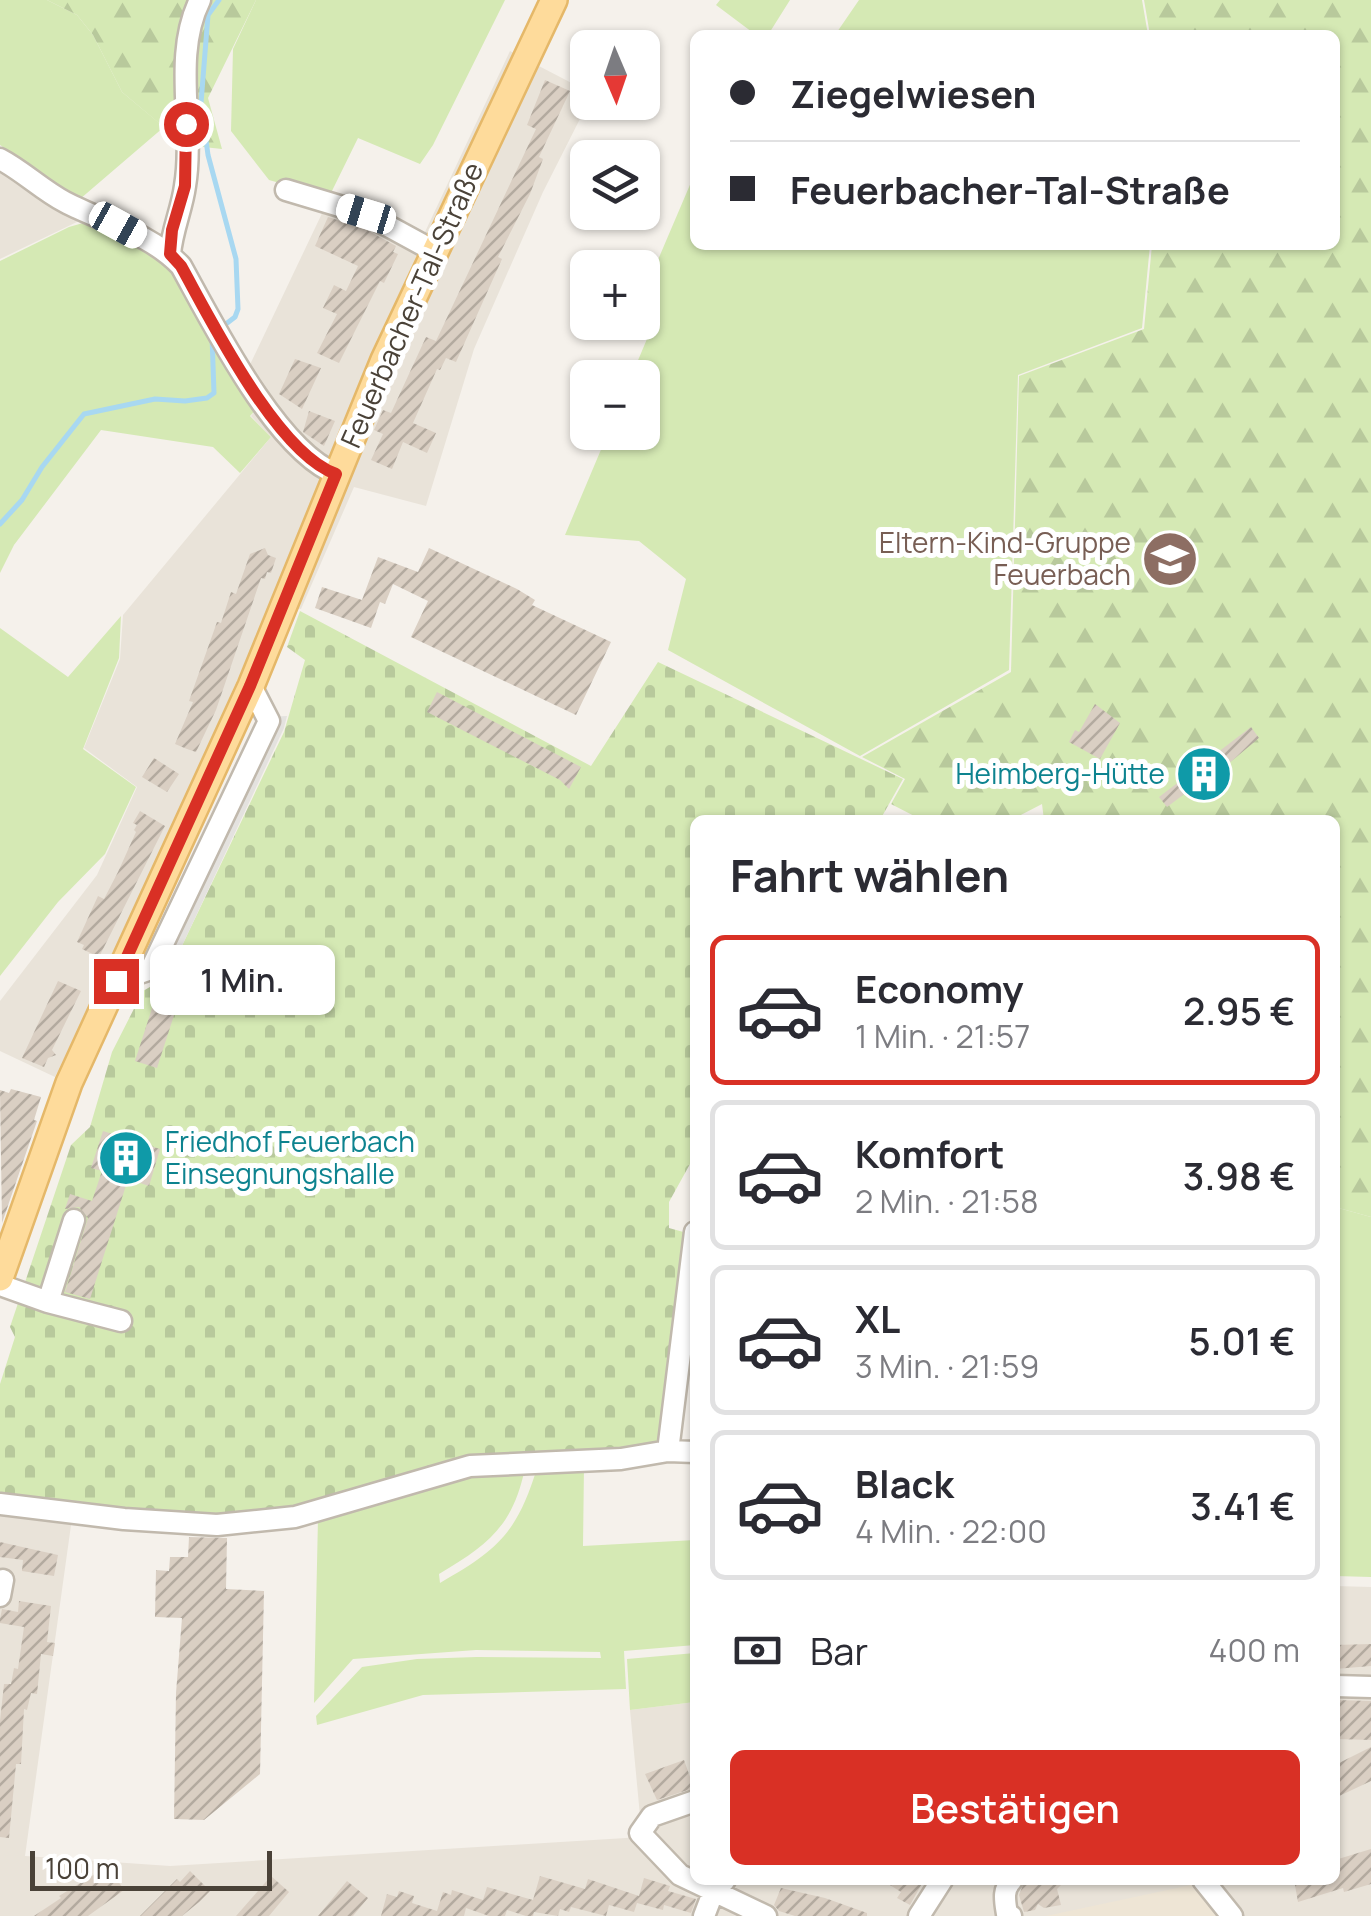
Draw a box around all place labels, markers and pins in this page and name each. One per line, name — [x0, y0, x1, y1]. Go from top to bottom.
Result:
place label: Eltern-Kind-Gruppe Feuerbach — [879, 523, 1131, 593]
school or university icon: Eltern-Kind-Gruppe Feuerbach — [1140, 529, 1200, 589]
building icon: Heimberg-Hütte — [1174, 744, 1234, 804]
place label: Heimberg-Hütte — [955, 754, 1165, 792]
place label: Friedhof Feuerbach Einsegnungshalle — [165, 1122, 415, 1192]
building icon: Friedhof Feuerbach Einsegnungshalle — [96, 1128, 156, 1188]

